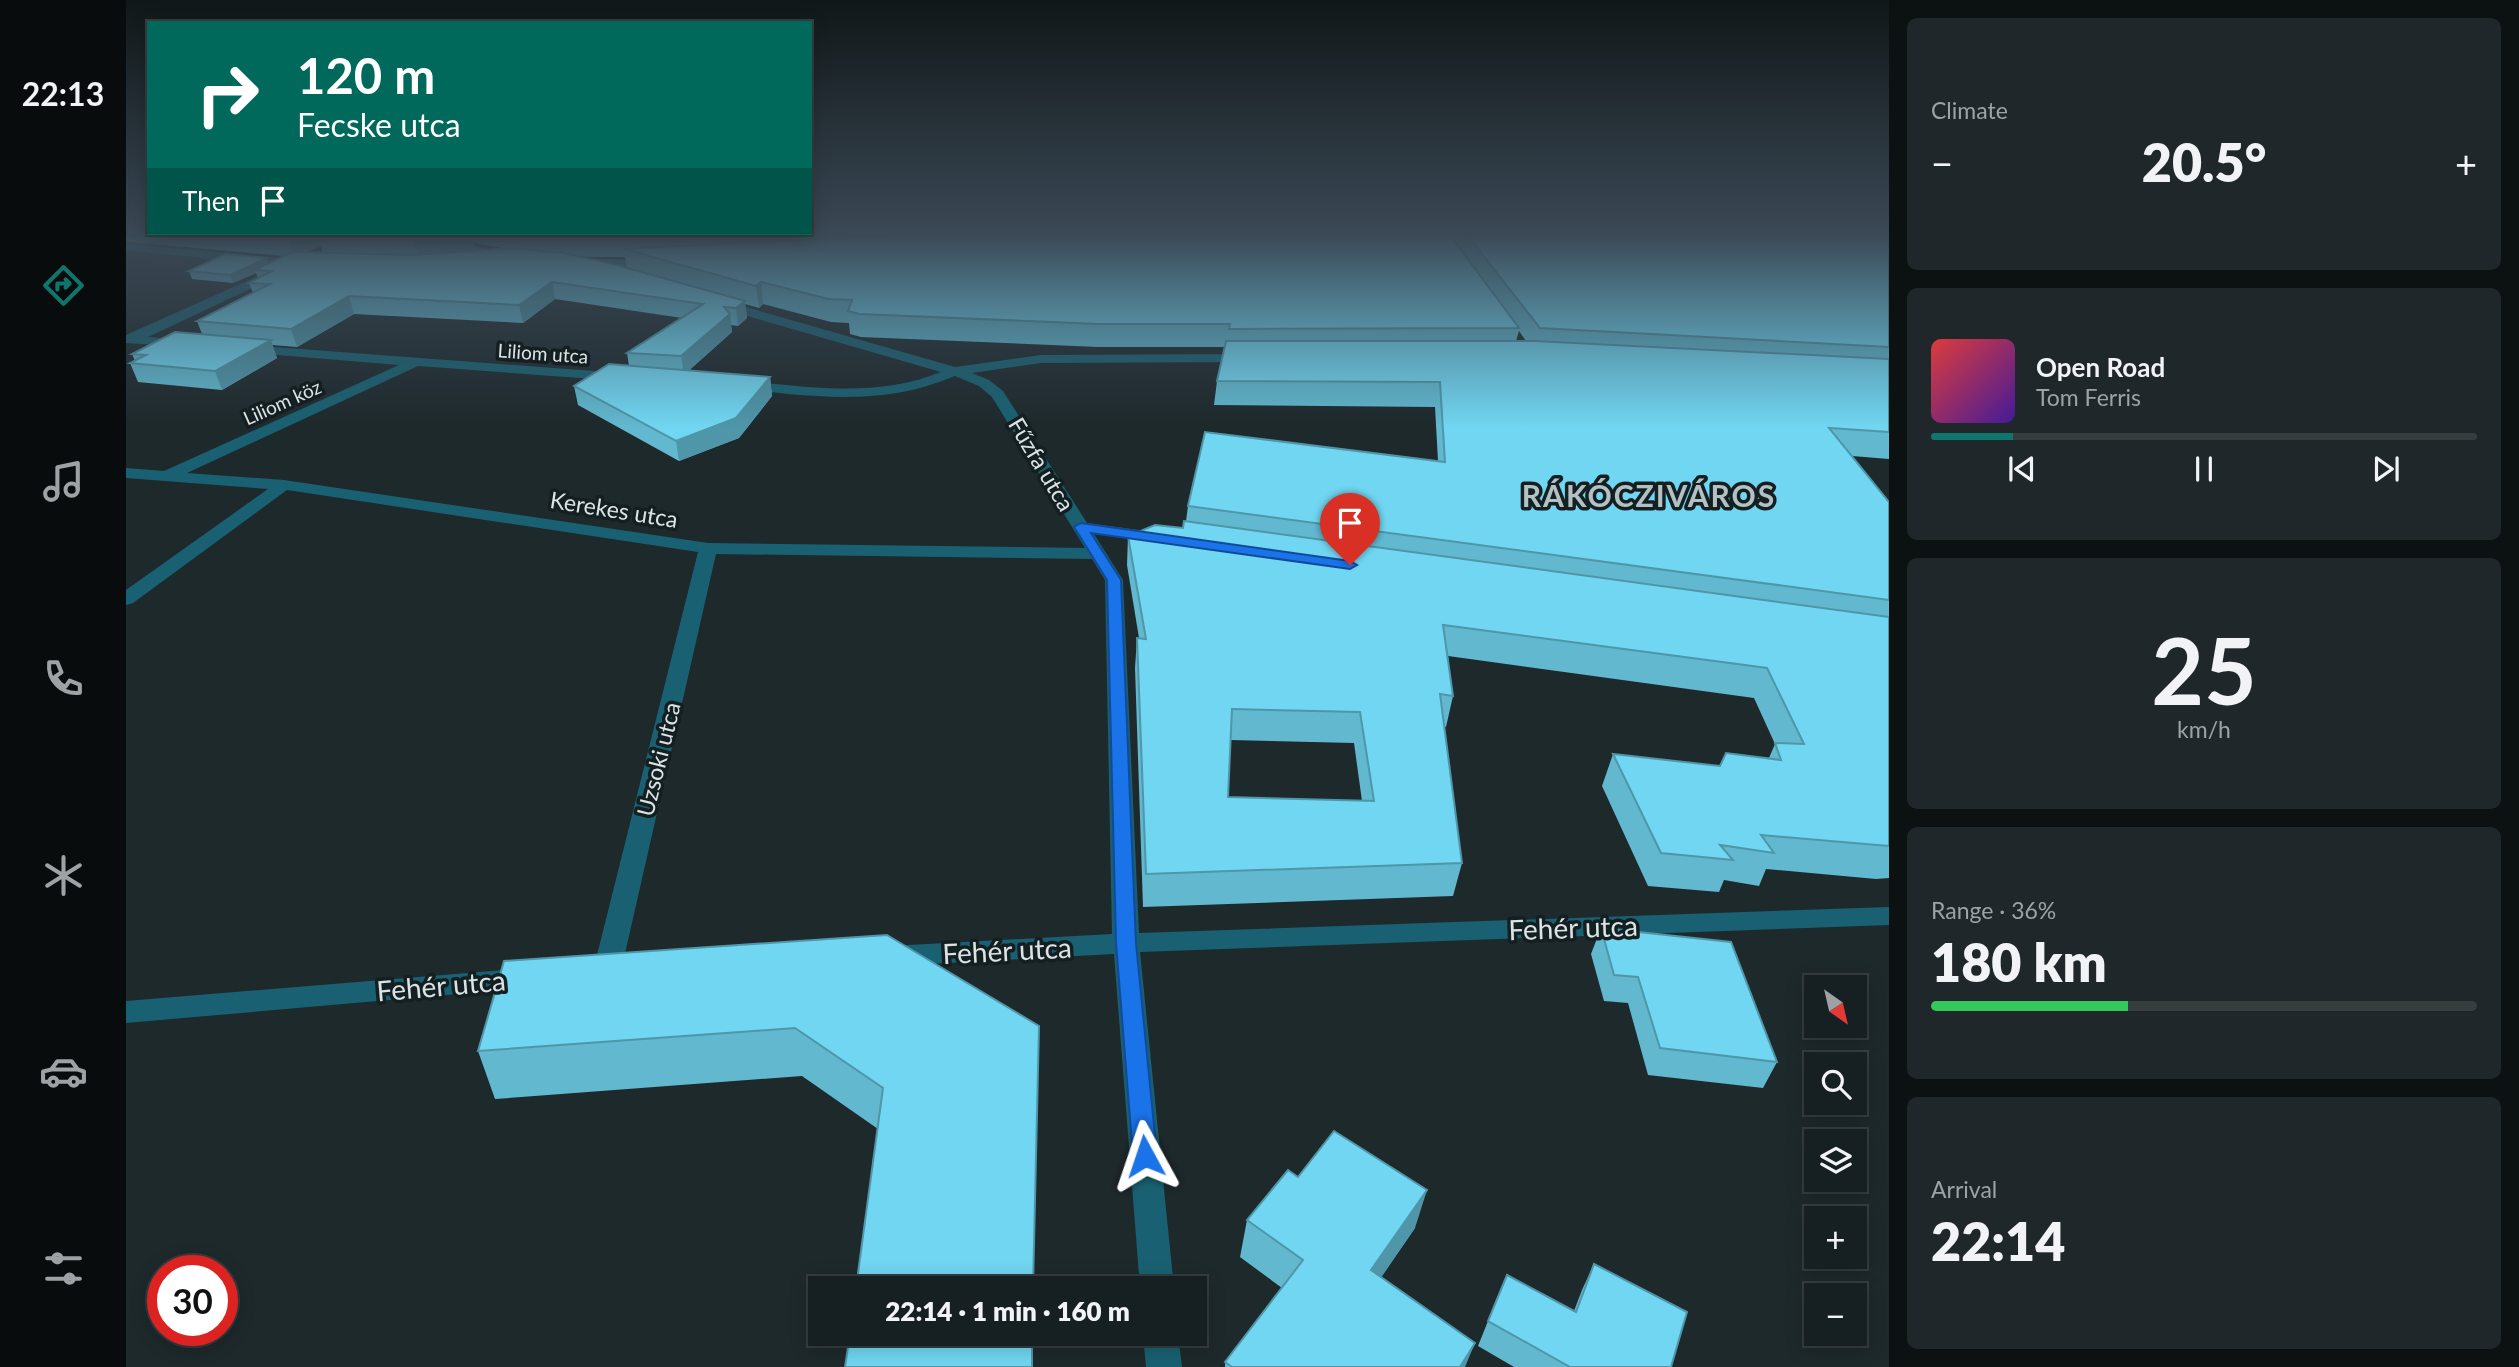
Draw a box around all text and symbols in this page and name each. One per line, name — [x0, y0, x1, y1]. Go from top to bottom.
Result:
text: 120 m — [297, 46, 435, 104]
icon: right — [182, 49, 273, 140]
text: 22:13 — [22, 74, 104, 113]
text: Climate — [1931, 96, 2008, 124]
text: Fecske utca — [297, 105, 461, 144]
text: 20.5° — [2142, 131, 2266, 193]
text: − — [1931, 140, 1953, 186]
text: + — [2455, 140, 2477, 186]
icon: arrive — [254, 182, 292, 220]
text: Then — [182, 185, 240, 217]
icon: directions — [39, 261, 88, 310]
street label: Liliom utca — [497, 338, 589, 368]
text: Open Road — [2036, 351, 2165, 383]
street label: Liliom köz — [239, 375, 325, 429]
text: Tom Ferris — [2036, 383, 2141, 411]
street label: Fűzfa utca — [1003, 412, 1081, 516]
icon: previous — [2003, 450, 2041, 488]
icon: pause — [2185, 450, 2223, 488]
icon: next — [2367, 450, 2405, 488]
icon: music — [39, 457, 88, 506]
district label: RÁKÓCZIVÁROS — [1522, 477, 1776, 513]
street label: Kerekes utca — [548, 485, 680, 533]
pin — [1320, 493, 1380, 565]
icon: arrive — [1331, 504, 1369, 542]
text: 25 — [2151, 615, 2257, 724]
icon: phone — [39, 654, 88, 703]
street label: Uzsoki utca — [630, 699, 686, 819]
text: km/h — [2177, 715, 2231, 743]
icon: climate — [39, 851, 88, 900]
text: Range · 36% — [1931, 896, 2056, 924]
street label: Fehér utca — [1508, 908, 1638, 946]
street label: Fehér utca — [941, 930, 1073, 970]
text: 180 km — [1931, 931, 2107, 993]
street label: Fehér utca — [375, 962, 507, 1008]
north arrow — [1804, 975, 1867, 1038]
map controls — [1804, 975, 1867, 1346]
icon: car — [39, 1047, 88, 1096]
button: search — [1804, 1052, 1867, 1115]
position arrow — [1108, 1119, 1182, 1193]
button: layers — [1804, 1129, 1867, 1192]
text: Arrival — [1931, 1175, 1997, 1203]
button: + — [1804, 1206, 1867, 1269]
text: 22:14 — [1931, 1210, 2065, 1272]
icon: filters — [39, 1244, 88, 1293]
speed limit sign: 30 — [147, 1255, 238, 1346]
button: − — [1804, 1283, 1867, 1346]
text: 22:14 · 1 min · 160 m — [885, 1295, 1130, 1327]

